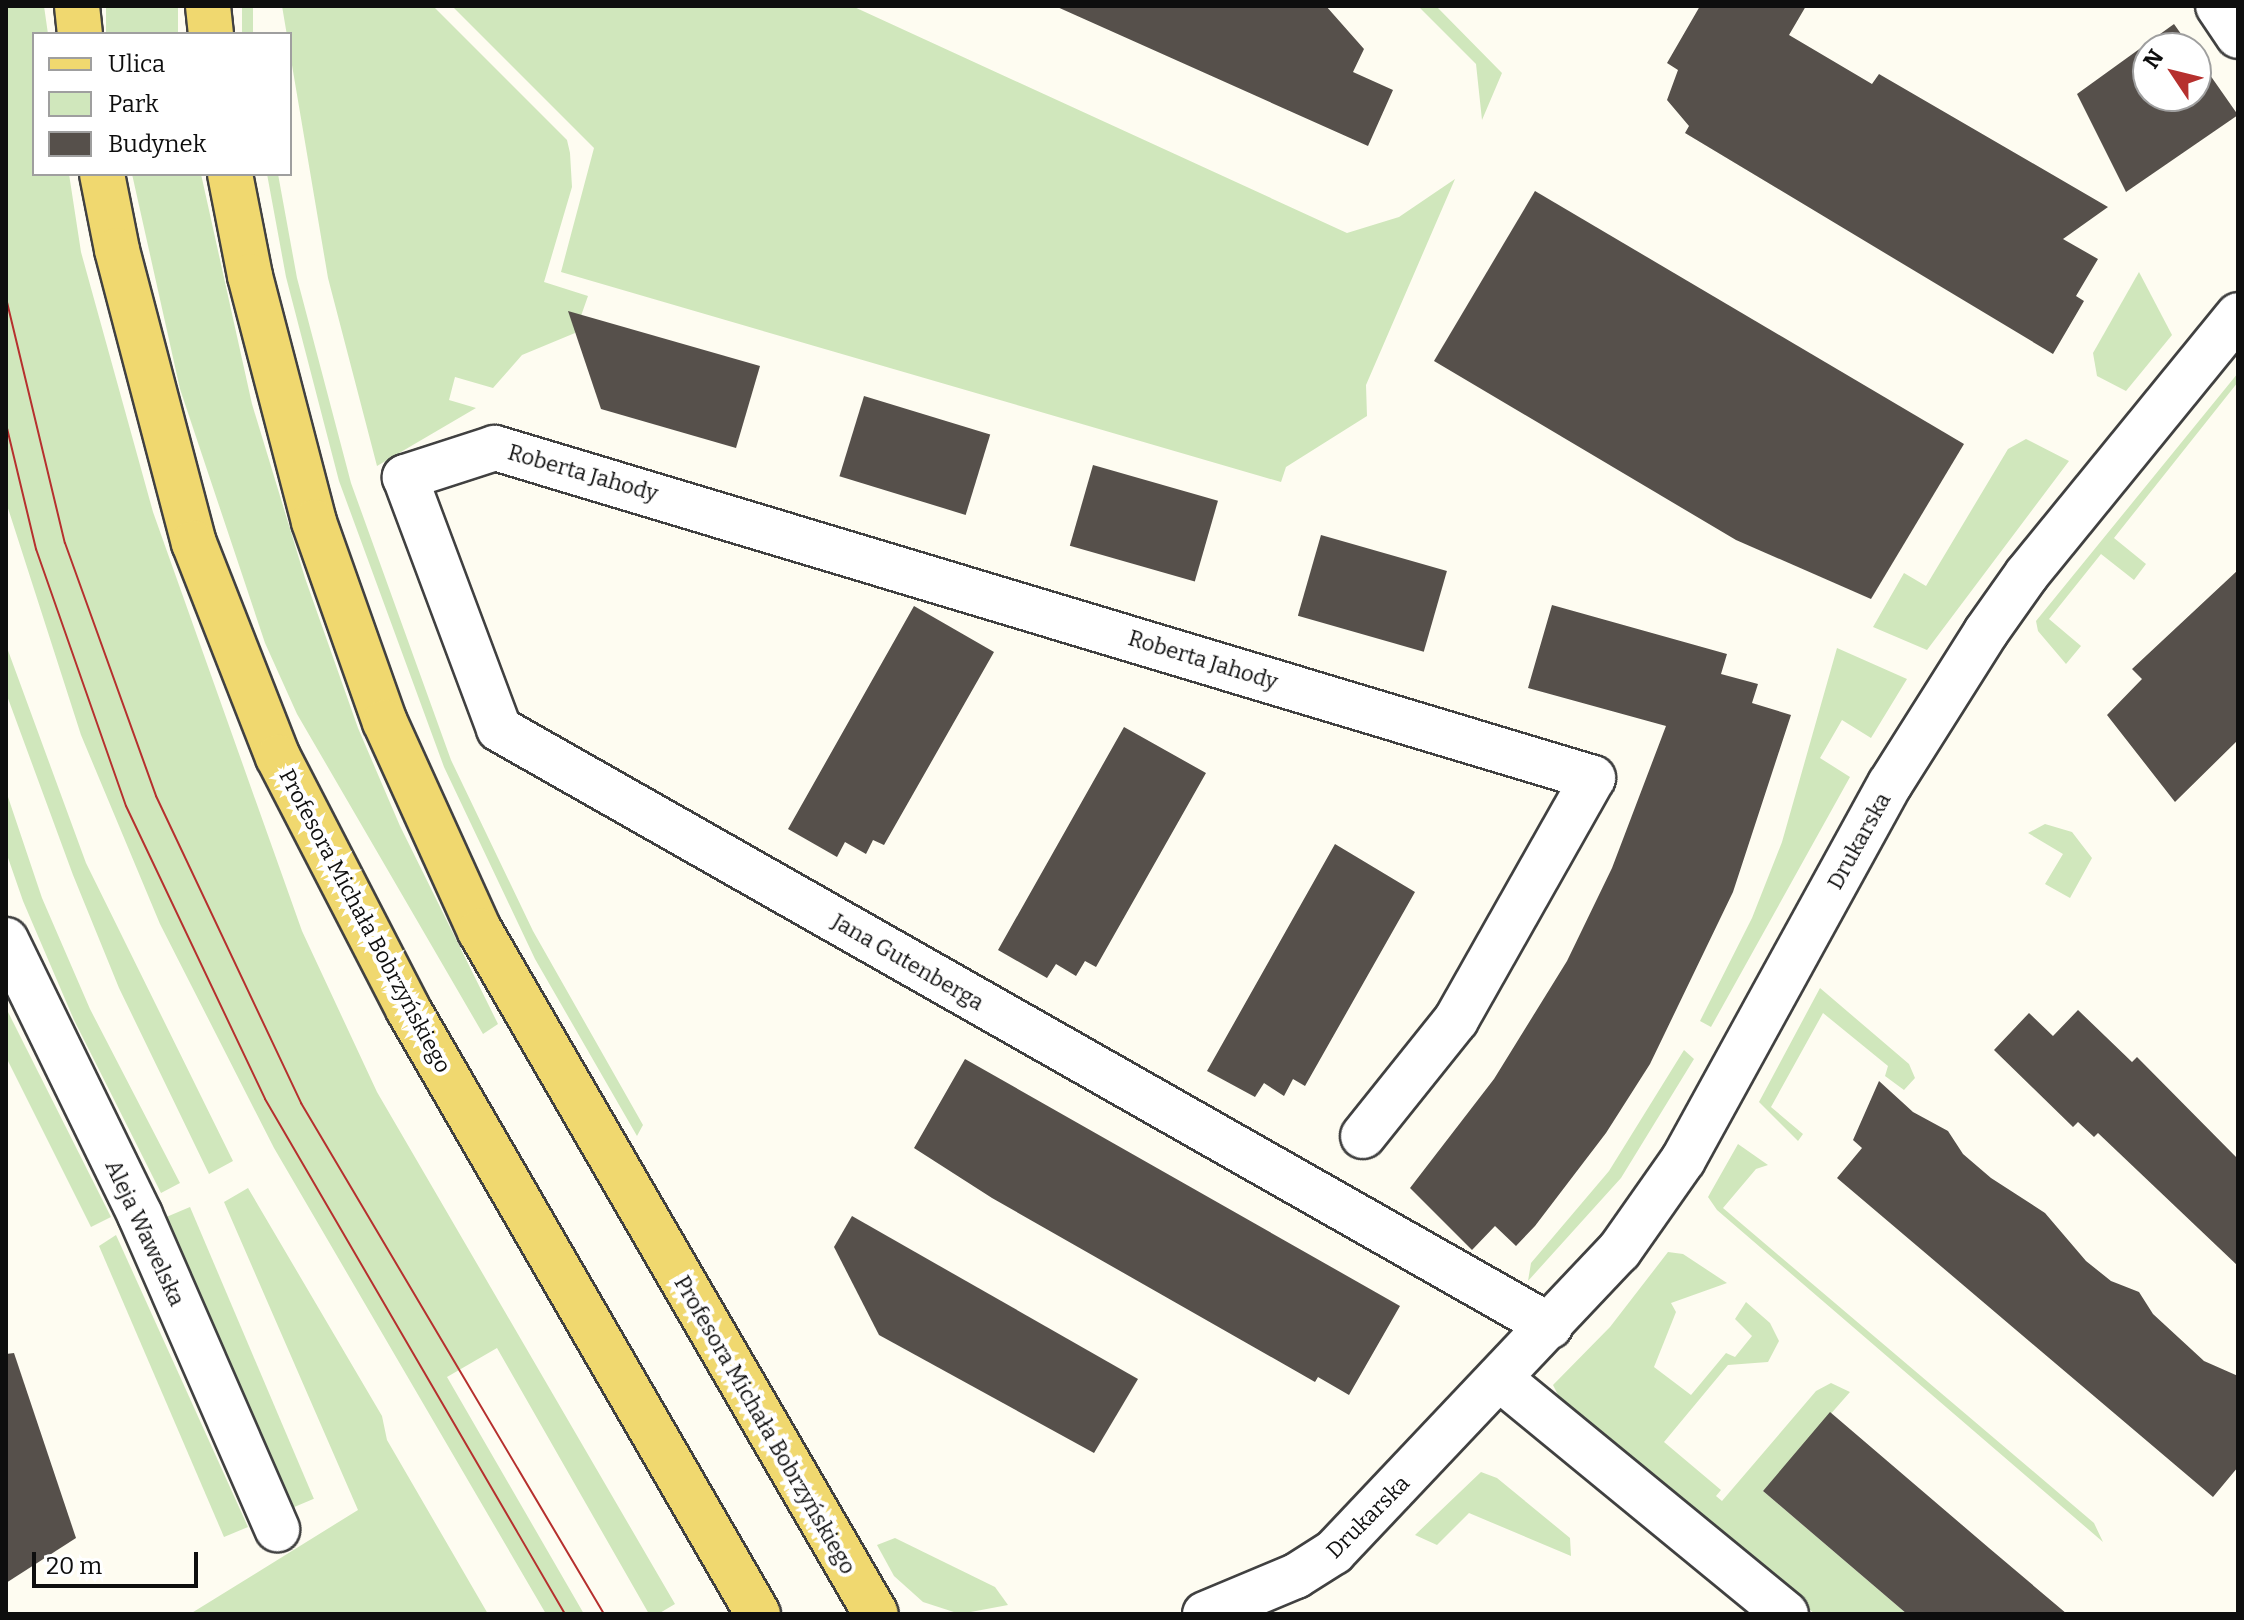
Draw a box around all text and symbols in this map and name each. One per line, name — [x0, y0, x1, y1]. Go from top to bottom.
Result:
legend — [32, 32, 292, 176]
north arrow — [2132, 32, 2212, 112]
text: N — [2138, 44, 2169, 74]
text: Ulica — [108, 50, 165, 78]
text: Park — [108, 90, 159, 118]
text: Budynek — [108, 130, 206, 158]
street label: Roberta Jahody — [505, 439, 661, 507]
street label: Roberta Jahody — [1125, 625, 1281, 695]
street label: Profesora Michała Bobrzyńskiego — [274, 765, 456, 1077]
street label: Drukarska — [1822, 788, 1896, 894]
street label: Jana Gutenberga — [828, 908, 988, 1016]
street label: Aleja Wawelska — [100, 1156, 190, 1310]
street label: Profesora Michała Bobrzyńskiego — [669, 1271, 861, 1579]
street label: Drukarska — [1321, 1470, 1415, 1564]
scale bar — [36, 1536, 202, 1586]
text: 20 m — [46, 1552, 102, 1580]

